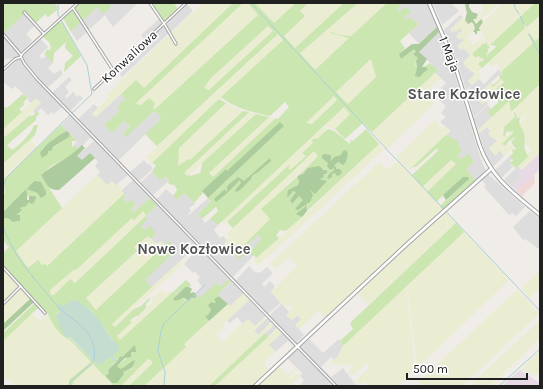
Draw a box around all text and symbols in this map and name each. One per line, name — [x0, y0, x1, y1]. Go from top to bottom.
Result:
street label: Konwaliowa — [98, 27, 160, 86]
street label: 1 Maja — [436, 34, 463, 74]
district label: Stare Kozłowice — [408, 85, 520, 103]
district label: Nowe Kozłowice — [137, 240, 251, 258]
scale bar — [407, 355, 527, 381]
text: 500 m — [413, 362, 448, 376]

